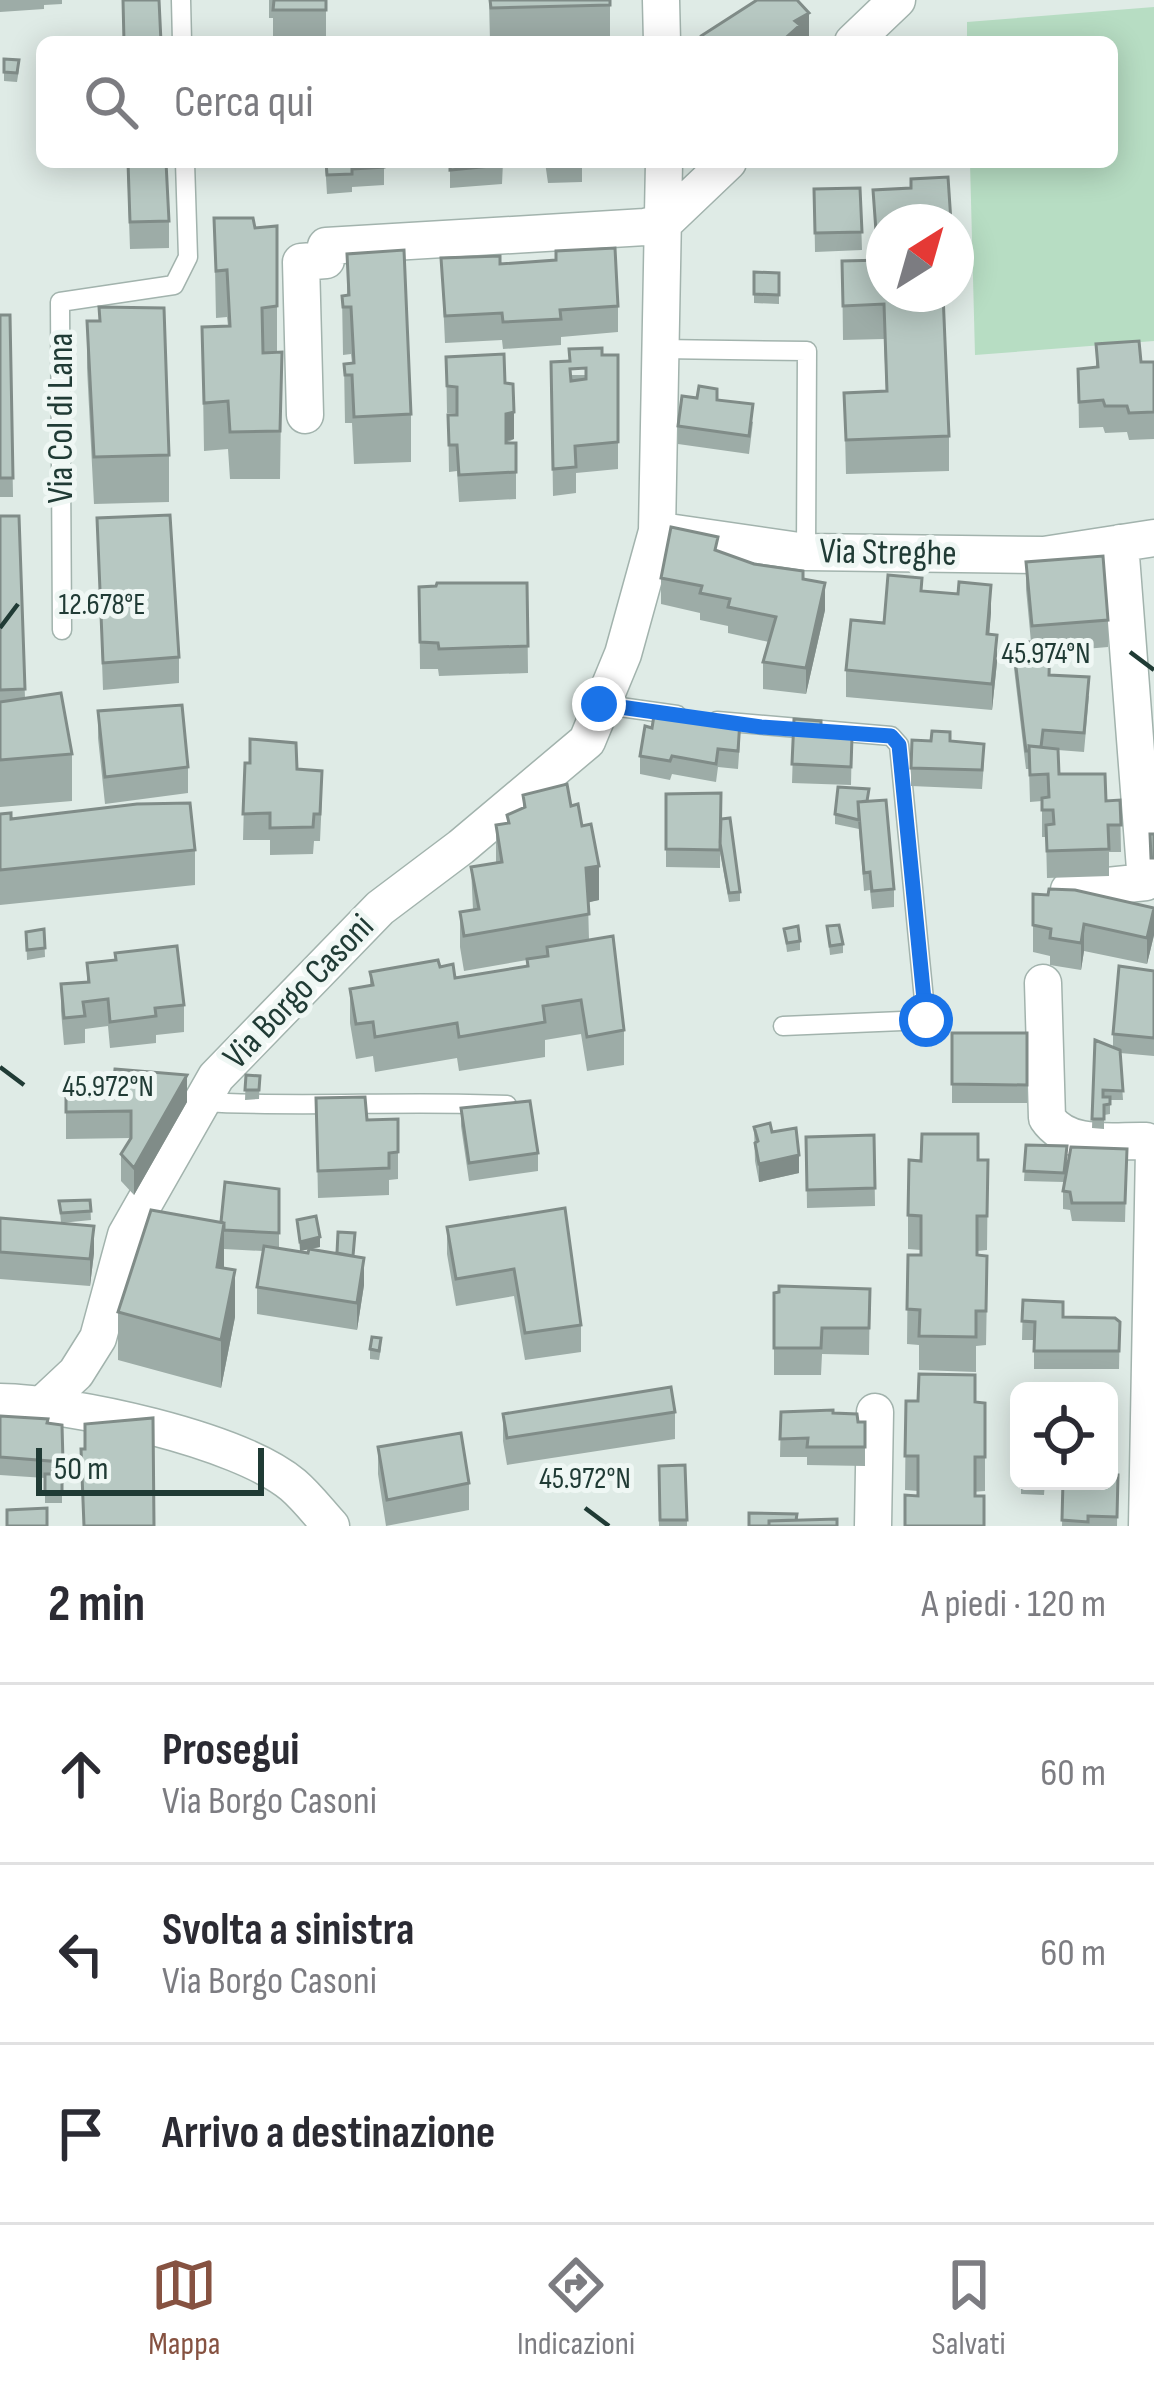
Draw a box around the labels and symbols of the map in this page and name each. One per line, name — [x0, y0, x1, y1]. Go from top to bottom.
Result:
north arrow — [866, 204, 974, 312]
street label: Via Col di Lana — [40, 333, 83, 503]
street label: Via Streghe — [819, 530, 957, 576]
text: 12.678°E — [58, 587, 146, 623]
text: 45.974°N — [1002, 636, 1090, 672]
route end — [572, 677, 626, 731]
street label: Via Borgo Casoni — [215, 906, 383, 1078]
route start — [899, 993, 953, 1047]
text: 45.972°N — [62, 1069, 154, 1105]
scale bar — [36, 1442, 264, 1495]
text: 45.972°N — [539, 1461, 631, 1497]

